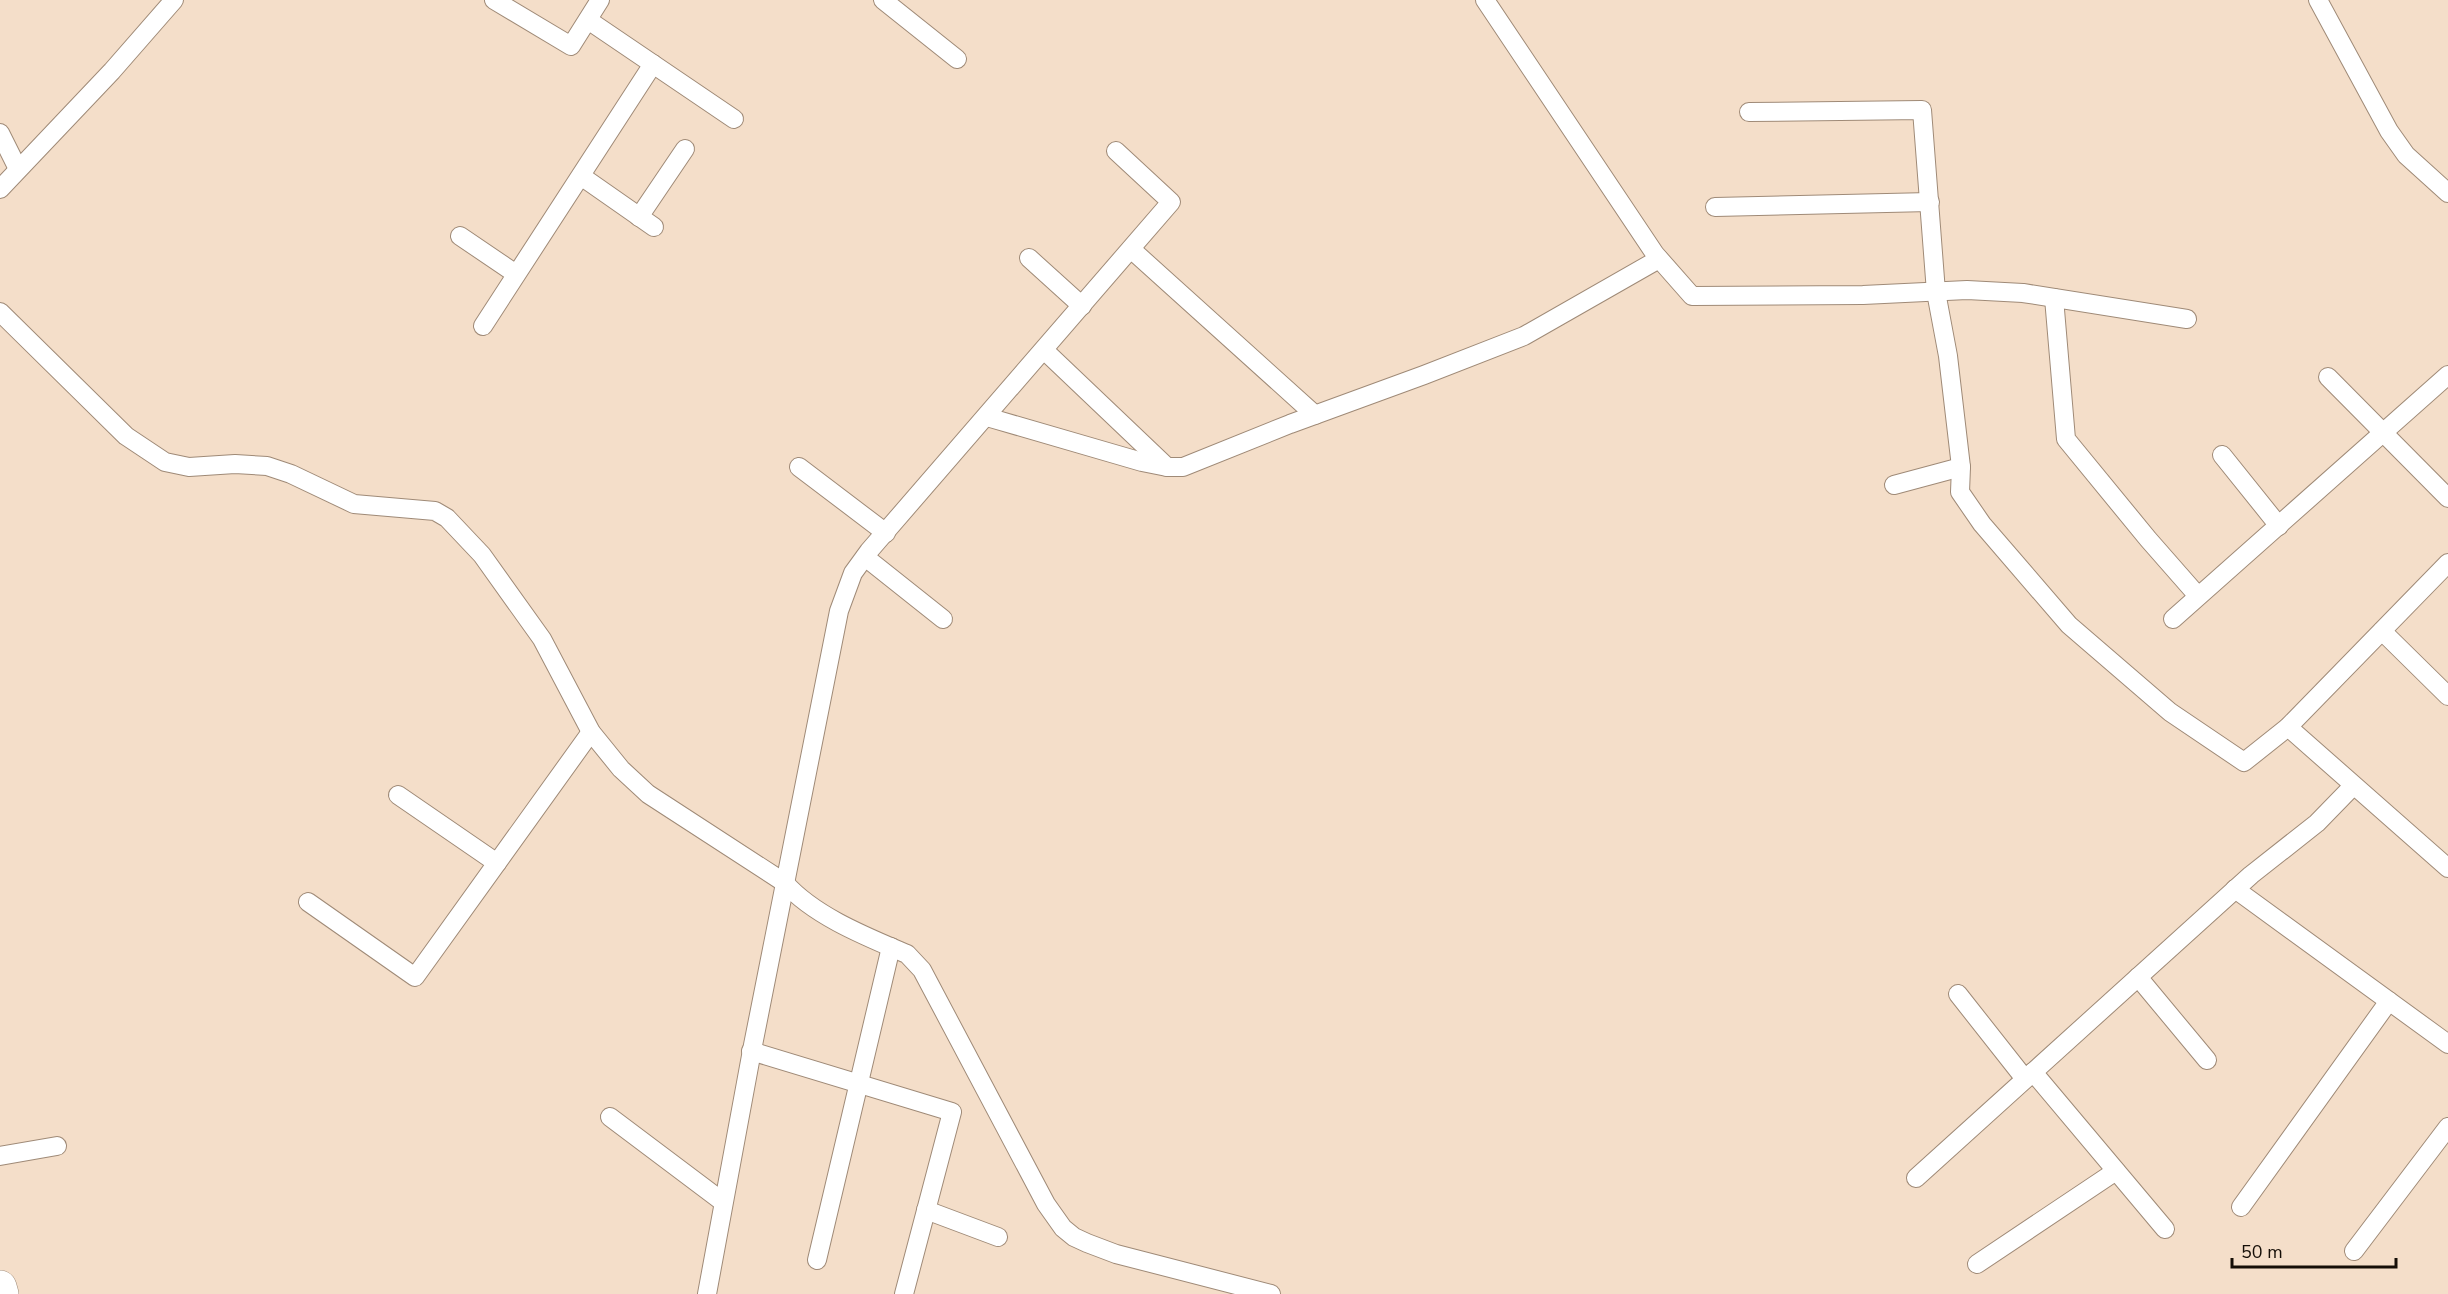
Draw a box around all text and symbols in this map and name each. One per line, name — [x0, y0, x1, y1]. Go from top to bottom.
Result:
scale bar — [2232, 1231, 2396, 1269]
text: 50 m — [2241, 1240, 2283, 1264]

